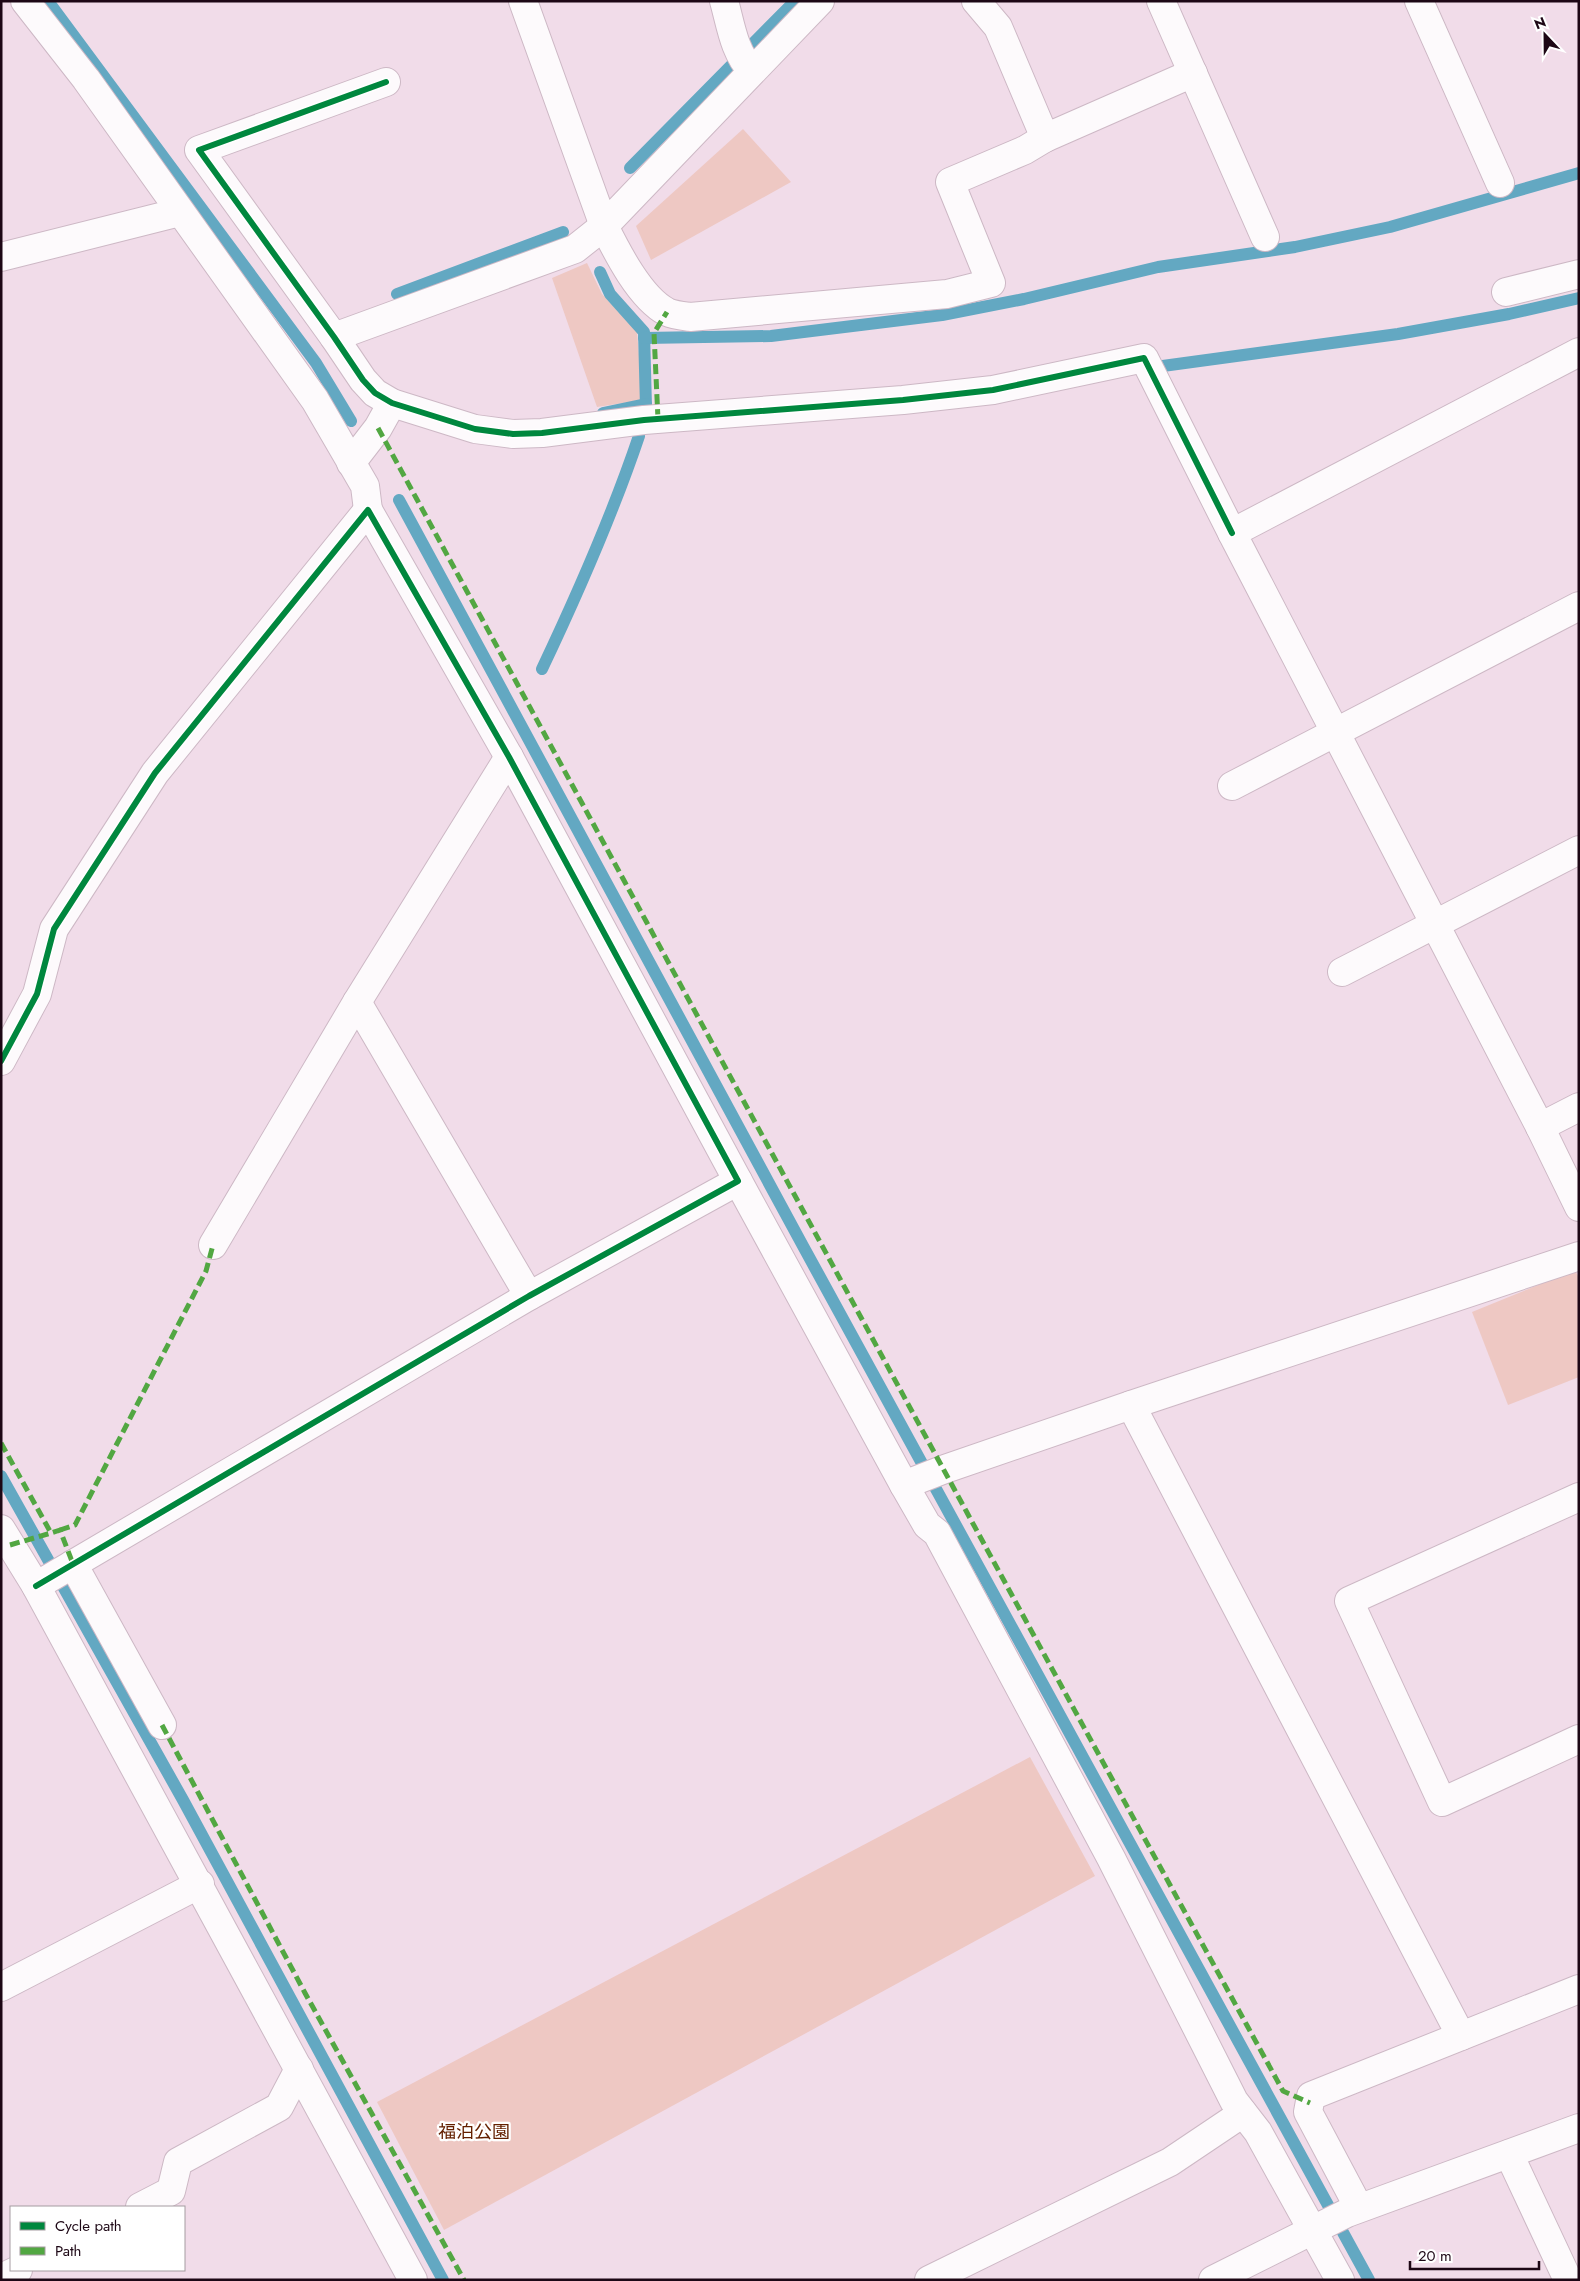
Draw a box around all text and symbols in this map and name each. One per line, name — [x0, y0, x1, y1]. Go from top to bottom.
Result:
north arrow — [1520, 10, 1570, 60]
text: N — [1531, 12, 1549, 34]
park label: 福泊公園 — [438, 2119, 510, 2145]
legend — [10, 2206, 185, 2271]
text: Cycle path — [55, 2215, 122, 2237]
scale bar — [1410, 2238, 1539, 2270]
text: Path — [55, 2240, 81, 2262]
text: 20 m — [1418, 2245, 1452, 2267]

